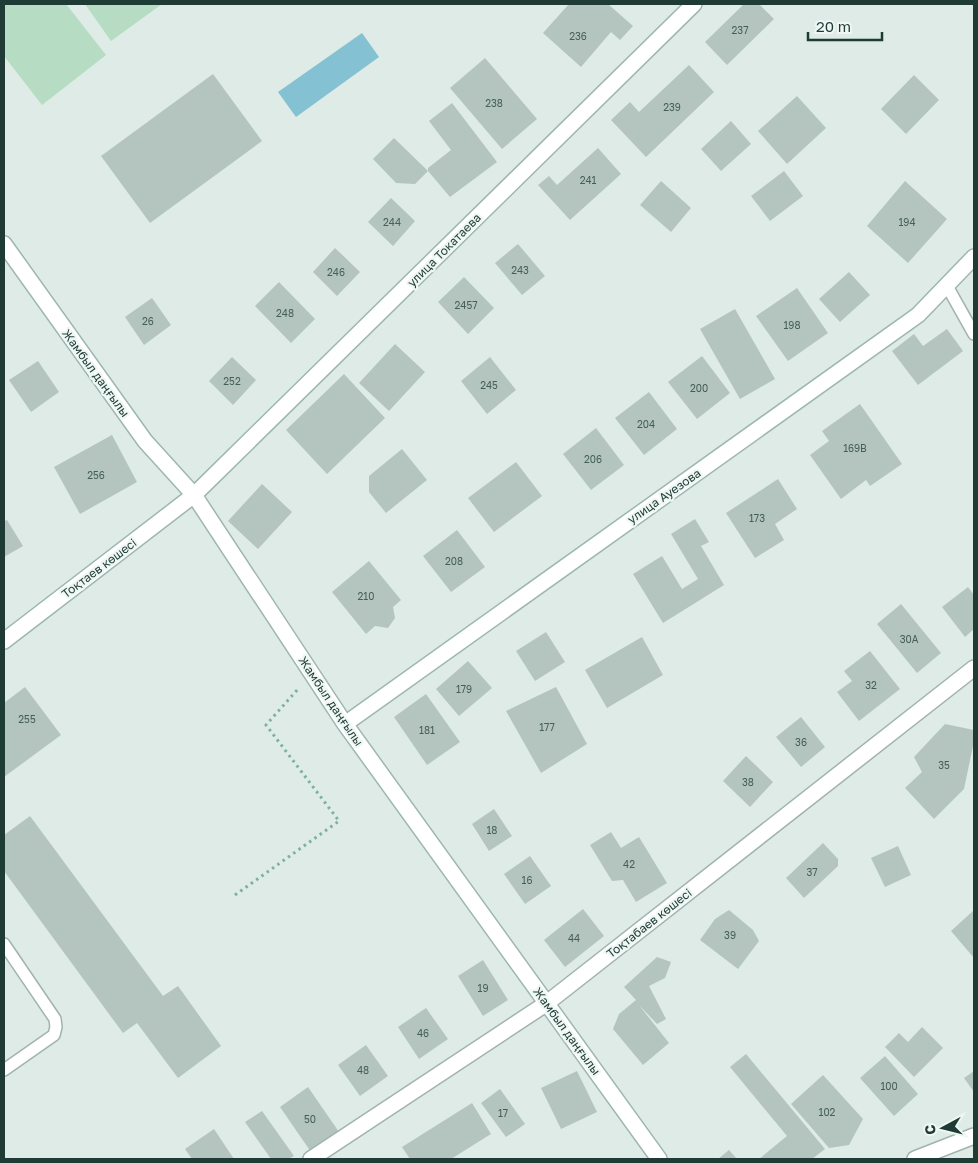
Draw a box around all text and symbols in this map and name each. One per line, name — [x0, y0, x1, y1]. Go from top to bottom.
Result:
scale bar — [808, 10, 882, 42]
text: 20 m — [816, 17, 851, 35]
house number: 237 — [732, 24, 748, 36]
house number: 236 — [569, 30, 587, 42]
house number: 238 — [485, 97, 503, 109]
house number: 239 — [663, 101, 681, 113]
house number: 241 — [580, 174, 597, 186]
street label: улица Токатаева — [404, 210, 484, 290]
house number: 244 — [383, 216, 401, 228]
house number: 194 — [899, 216, 916, 228]
house number: 243 — [511, 264, 529, 276]
house number: 246 — [327, 266, 345, 278]
house number: 2457 — [455, 299, 478, 311]
house number: 248 — [276, 307, 294, 319]
house number: 26 — [142, 315, 154, 327]
house number: 198 — [784, 319, 801, 331]
street label: Жамбыл даңғылы — [59, 326, 133, 420]
house number: 252 — [223, 375, 241, 387]
house number: 245 — [480, 379, 498, 391]
house number: 200 — [690, 382, 708, 394]
house number: 204 — [637, 418, 655, 430]
house number: 169В — [843, 442, 867, 454]
house number: 206 — [584, 453, 602, 465]
street label: улица Ауезова — [624, 465, 704, 527]
house number: 256 — [87, 469, 105, 481]
house number: 173 — [749, 512, 765, 524]
street label: Тоқтаев көшесі — [59, 535, 139, 601]
house number: 208 — [445, 555, 463, 567]
house number: 210 — [358, 590, 374, 602]
house number: 30А — [900, 633, 919, 645]
street label: Жамбыл даңғылы — [295, 653, 367, 749]
house number: 32 — [865, 679, 877, 691]
house number: 179 — [456, 683, 472, 695]
house number: 255 — [18, 713, 36, 725]
house number: 177 — [539, 721, 555, 733]
house number: 181 — [419, 724, 435, 736]
house number: 36 — [795, 736, 807, 748]
house number: 35 — [938, 759, 950, 771]
house number: 38 — [742, 776, 754, 788]
house number: 18 — [487, 824, 497, 836]
house number: 42 — [623, 858, 635, 870]
house number: 37 — [806, 866, 818, 878]
house number: 16 — [522, 874, 532, 886]
street label: Тоқтабаев көшесі — [603, 885, 695, 961]
house number: 39 — [724, 929, 736, 941]
house number: 44 — [568, 932, 580, 944]
house number: 19 — [478, 982, 488, 994]
street label: Жамбыл даңғылы — [530, 984, 604, 1078]
house number: 46 — [417, 1027, 429, 1039]
house number: 48 — [357, 1064, 369, 1076]
house number: 100 — [880, 1080, 898, 1092]
north arrow — [918, 1103, 968, 1153]
house number: 102 — [819, 1106, 836, 1118]
house number: 17 — [498, 1107, 508, 1119]
house number: 50 — [304, 1113, 316, 1125]
text: С — [921, 1124, 939, 1136]

